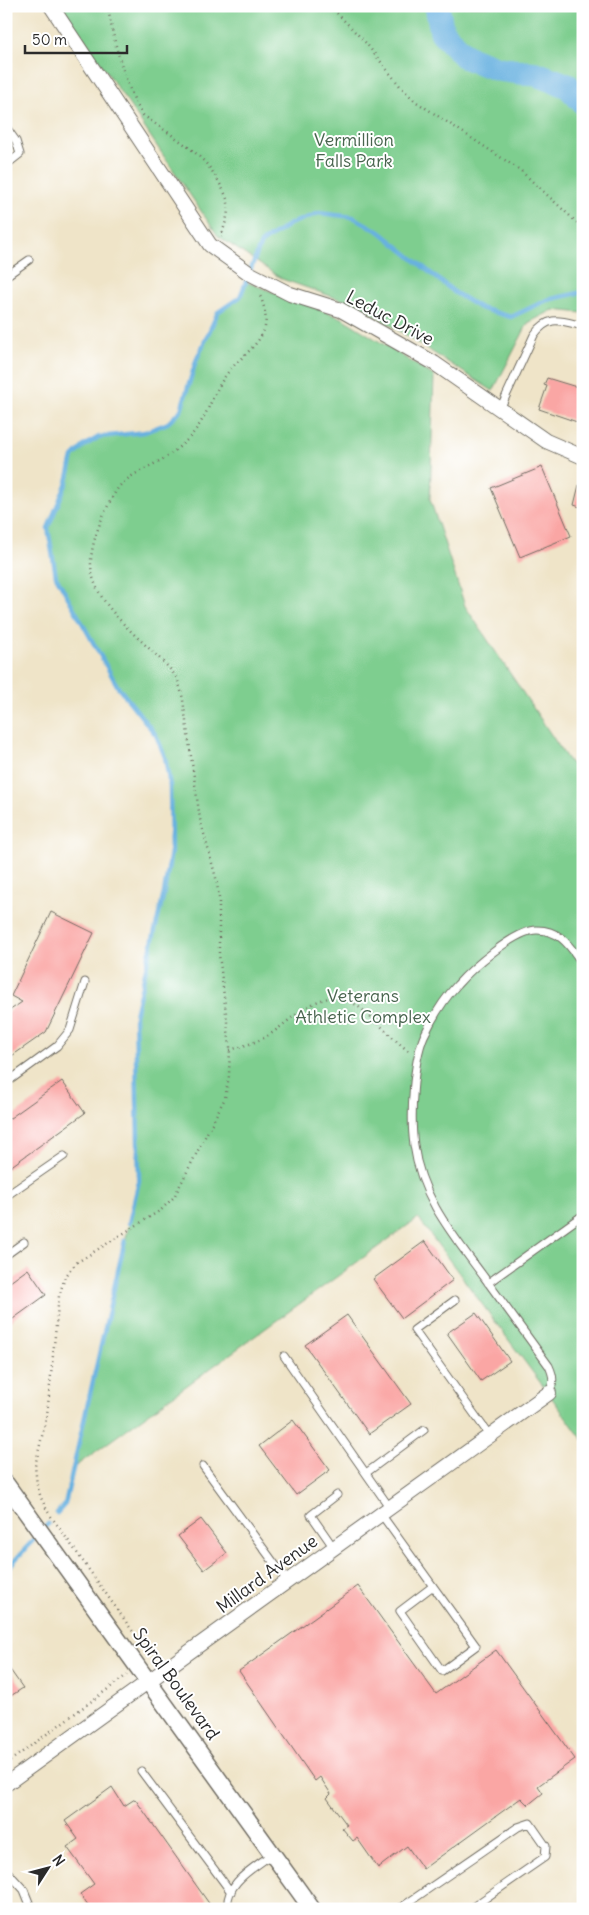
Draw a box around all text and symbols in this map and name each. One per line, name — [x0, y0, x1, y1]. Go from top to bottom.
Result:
scale bar — [25, 22, 128, 54]
text: 50 m — [32, 30, 67, 49]
park label: Vermillion Falls Park — [314, 128, 394, 172]
street label: Leduc Drive — [342, 285, 438, 350]
park label: Veterans Athletic Complex — [295, 984, 431, 1028]
street label: Millard Avenue — [212, 1529, 322, 1618]
street label: Spiral Boulevard — [128, 1623, 225, 1745]
north arrow — [22, 1842, 72, 1892]
text: N — [48, 1851, 69, 1870]

